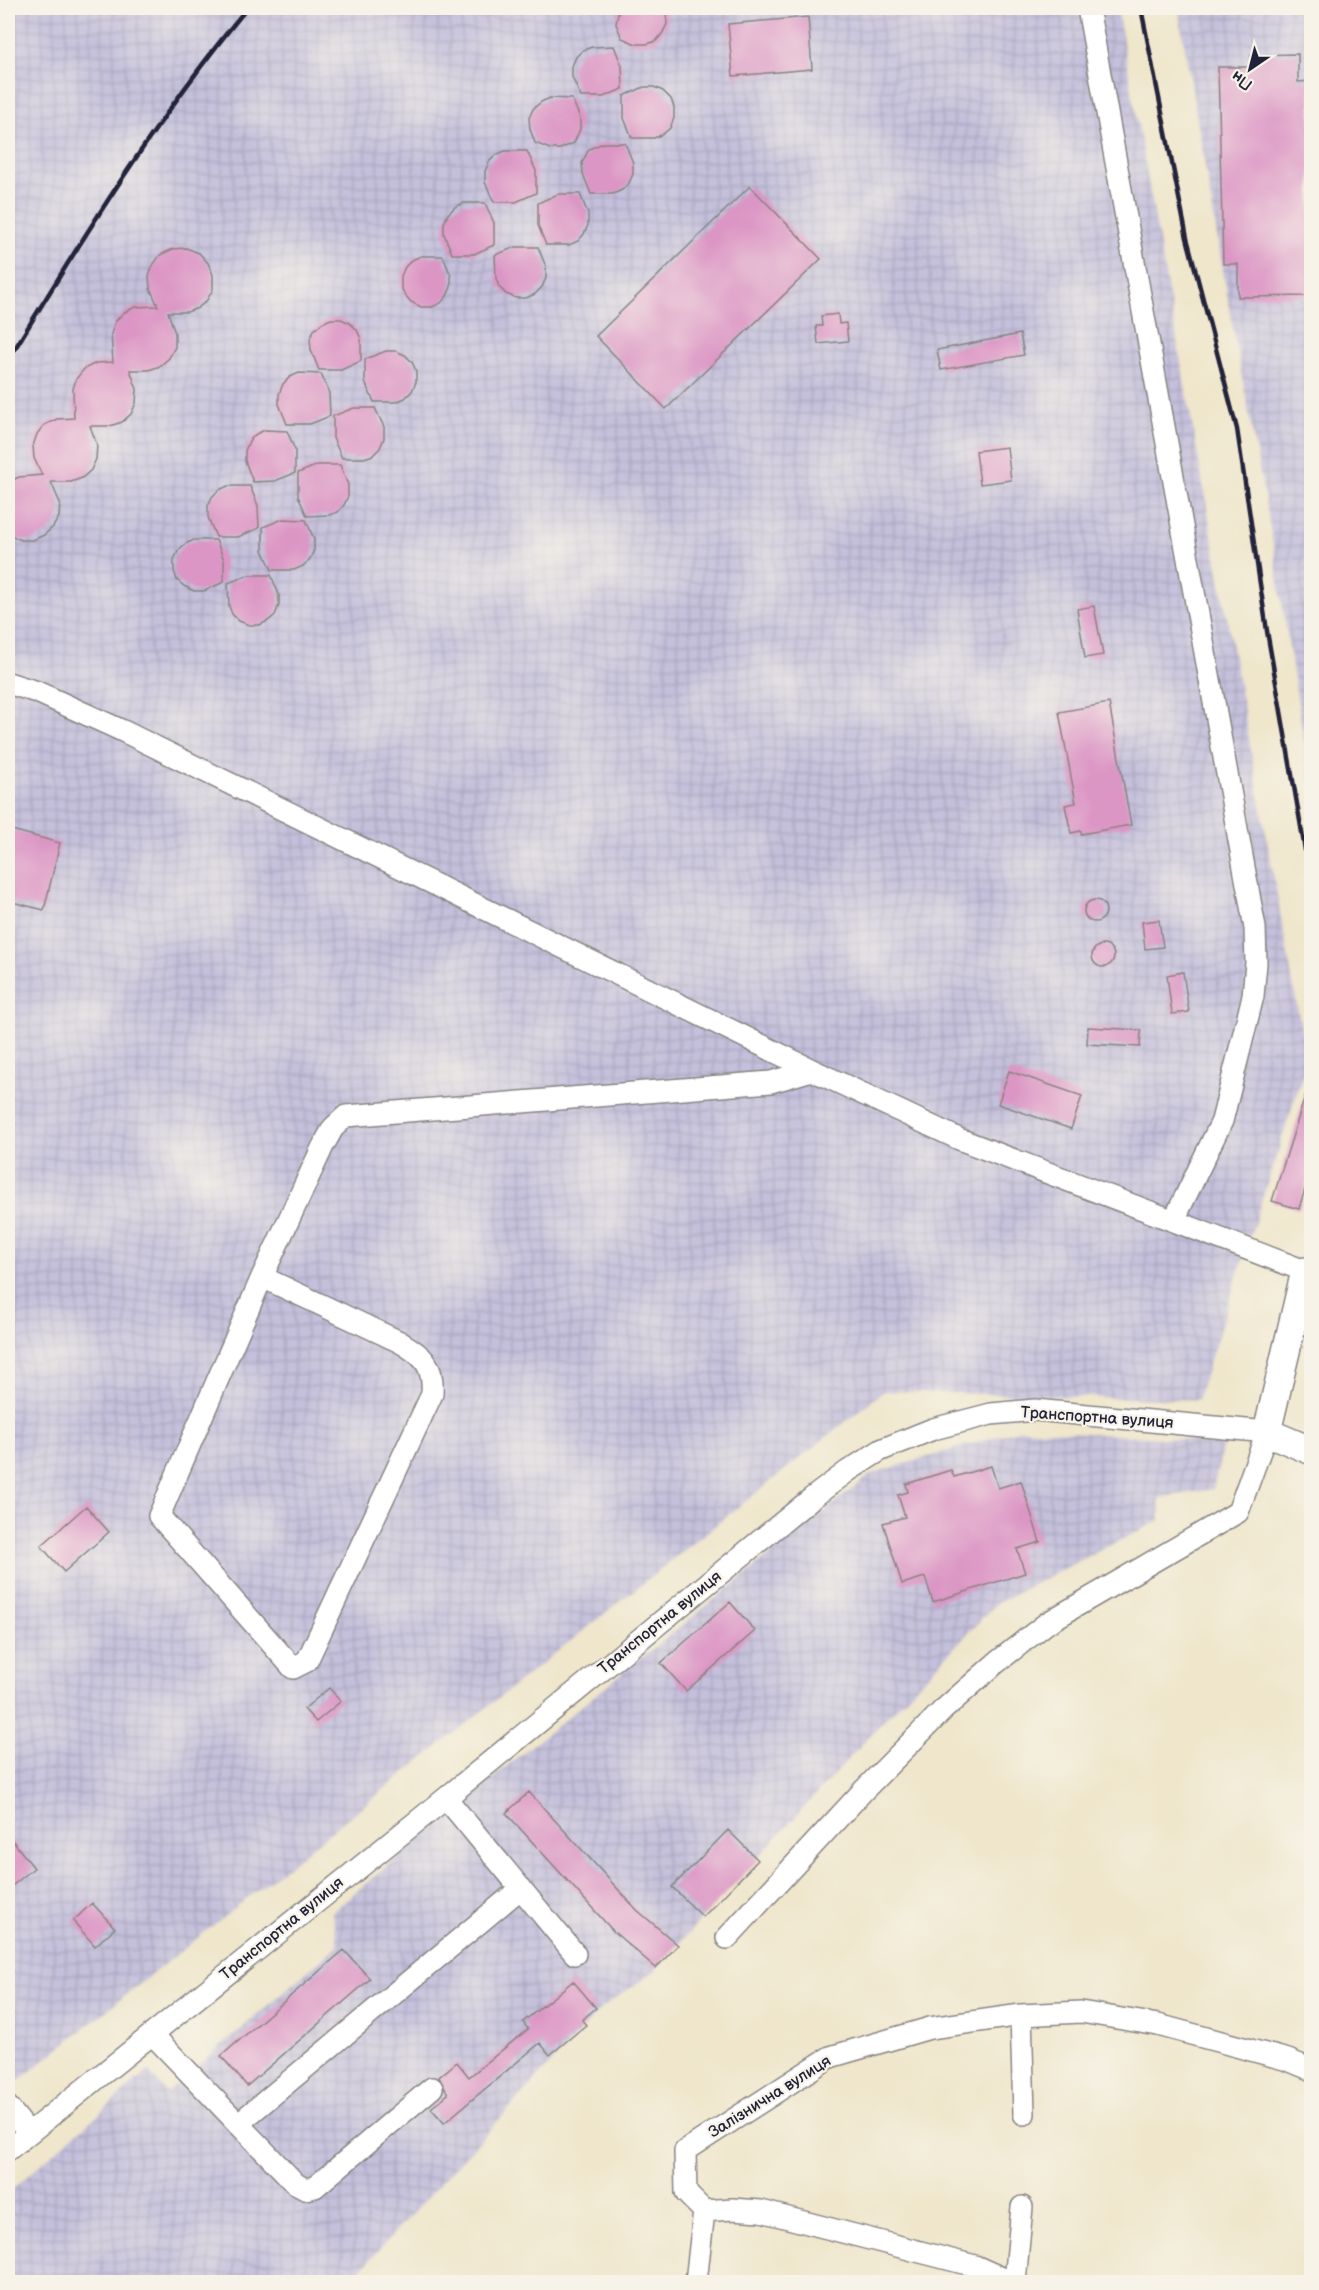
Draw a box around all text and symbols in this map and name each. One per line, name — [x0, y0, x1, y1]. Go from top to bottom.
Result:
north arrow — [1220, 39, 1280, 99]
text: Пн — [1228, 66, 1256, 94]
street label: Транспортна вулиця — [1020, 1403, 1174, 1433]
street label: Транспортна вулиця — [594, 1567, 726, 1679]
street label: Транспортна вулиця — [216, 1873, 348, 1985]
street label: Залізнична вулиця — [705, 2052, 835, 2142]

